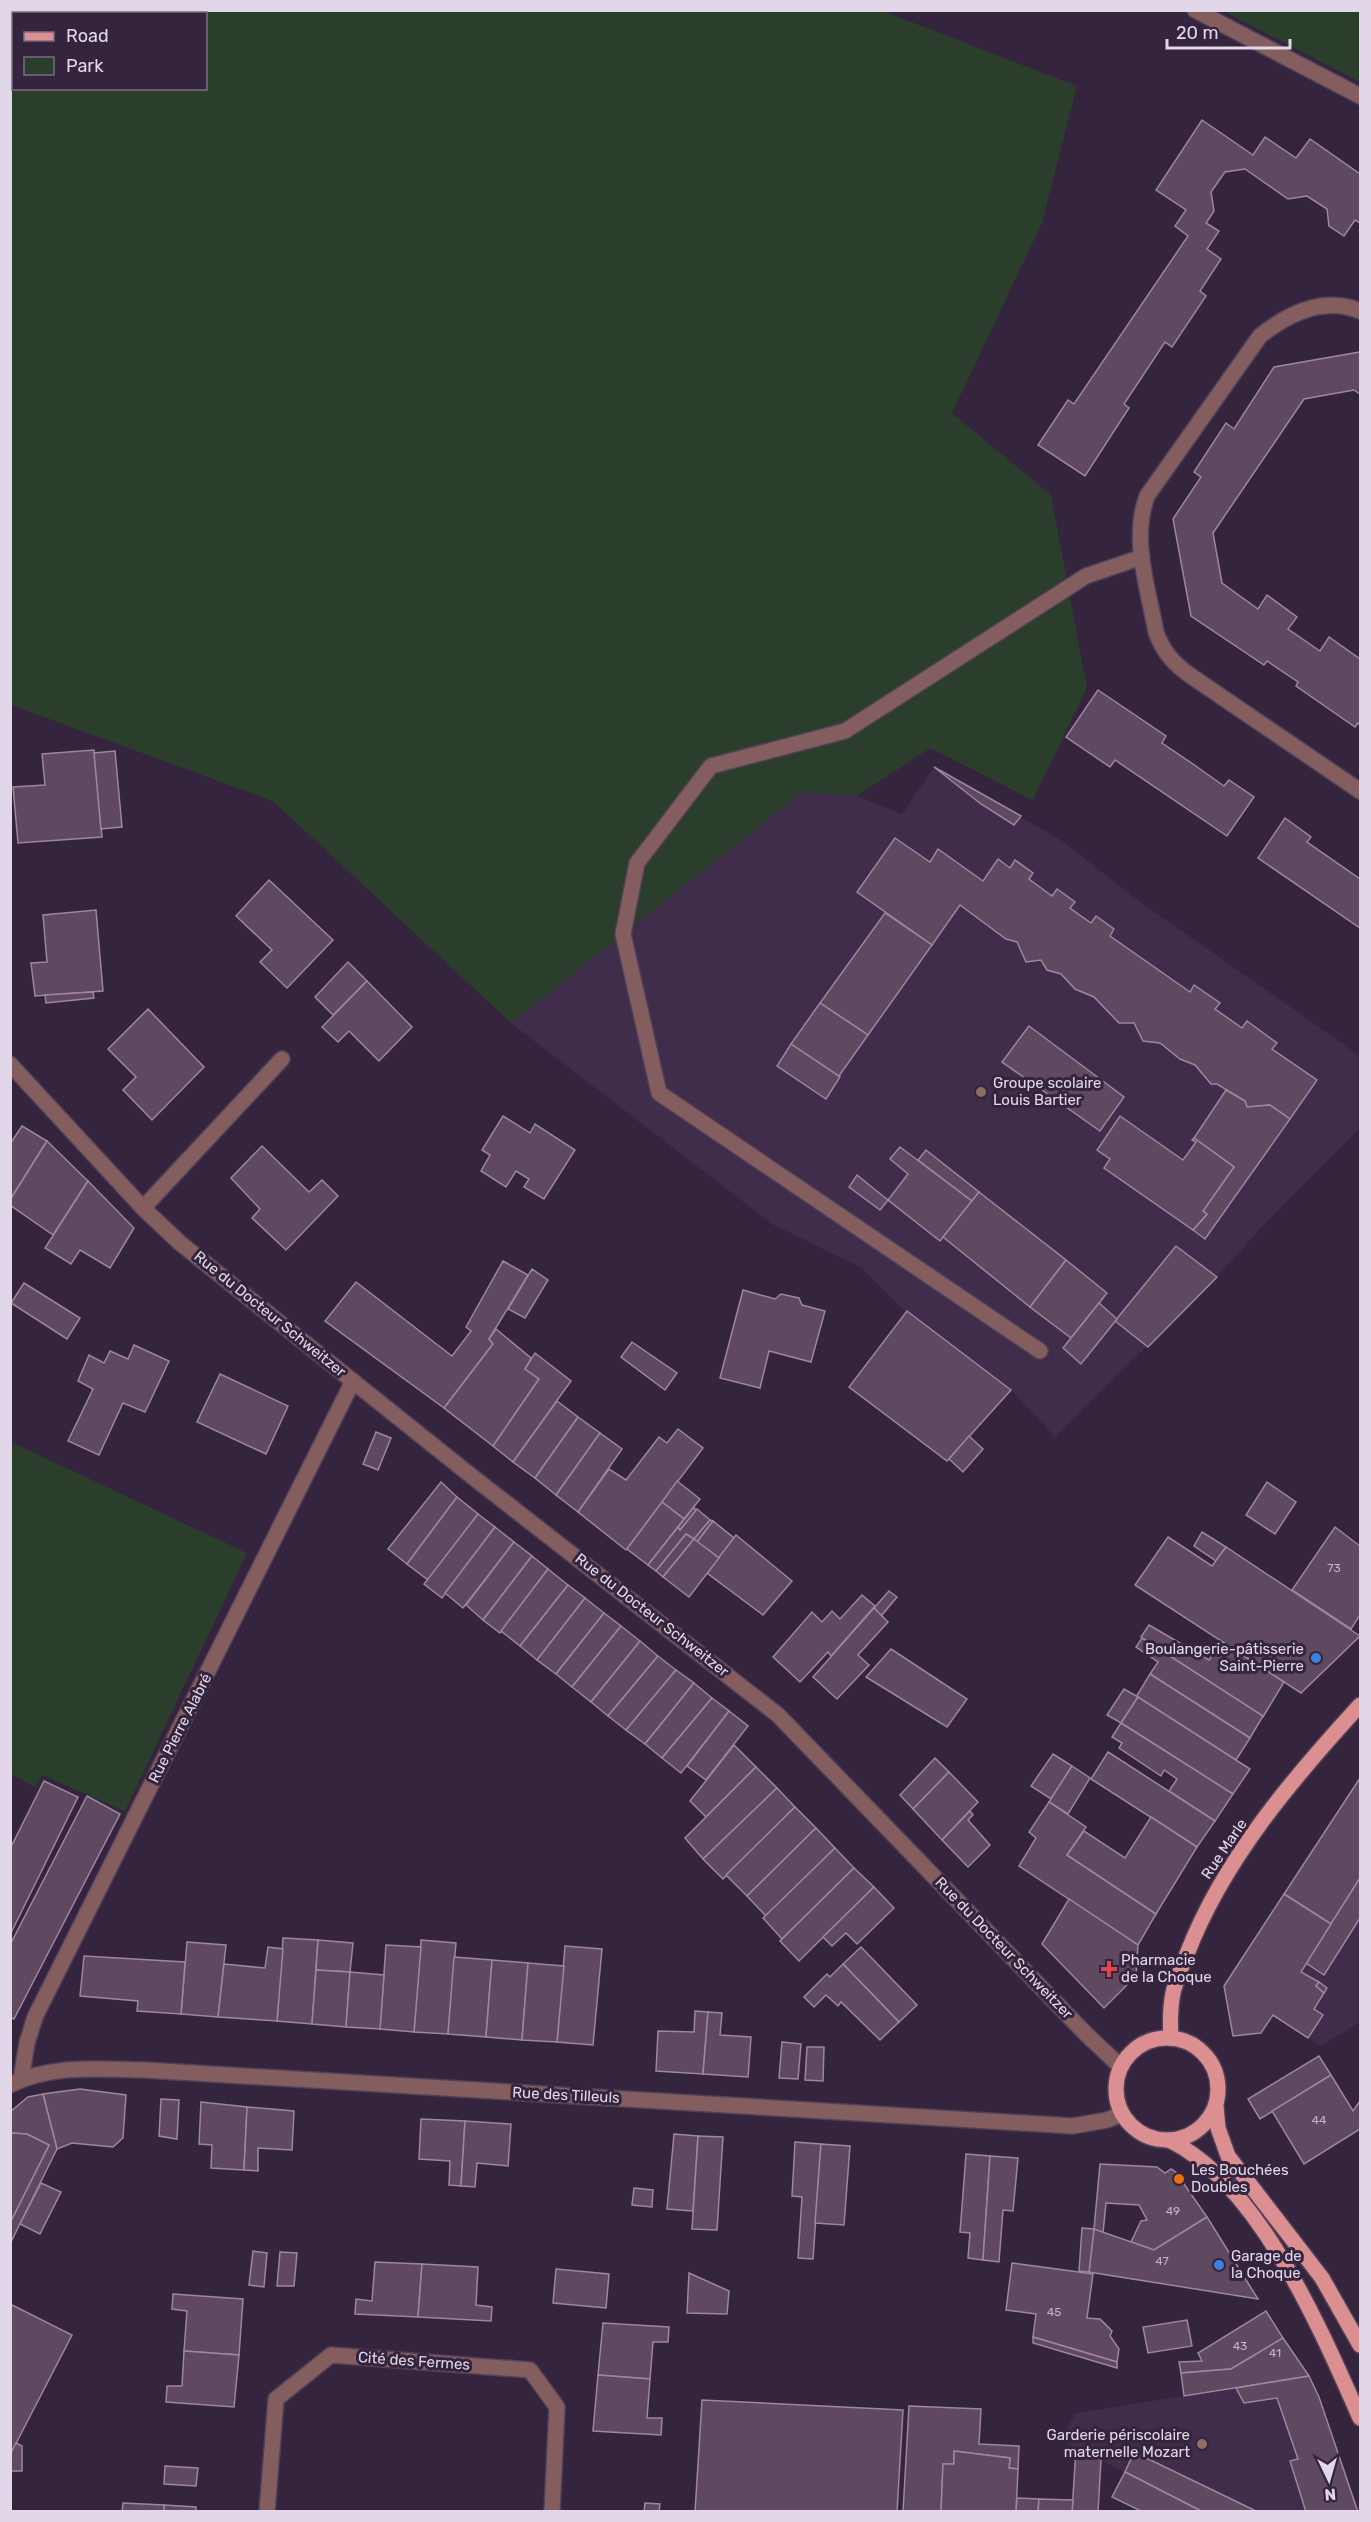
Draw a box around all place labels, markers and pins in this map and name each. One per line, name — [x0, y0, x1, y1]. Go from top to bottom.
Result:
place label: Groupe scolaire Louis Bartier — [993, 1074, 1101, 1109]
marker: Groupe scolaire Louis Bartier — [974, 1085, 988, 1099]
place label: Boulangerie-pâtisserie Saint-Pierre — [1145, 1640, 1304, 1675]
marker: Boulangerie-pâtisserie Saint-Pierre — [1309, 1651, 1323, 1665]
place label: Pharmacie de la Choque — [1121, 1951, 1212, 1986]
marker: Pharmacie de la Choque — [1102, 1962, 1116, 1976]
place label: Les Bouchées Doubles — [1191, 2161, 1289, 2196]
marker: Les Bouchées Doubles — [1172, 2172, 1186, 2186]
place label: Garage de la Choque — [1231, 2247, 1302, 2282]
marker: Garage de la Choque — [1212, 2258, 1226, 2272]
place label: Garderie périscolaire maternelle Mozart — [1047, 2426, 1190, 2461]
marker: Garderie périscolaire maternelle Mozart — [1195, 2437, 1209, 2451]

